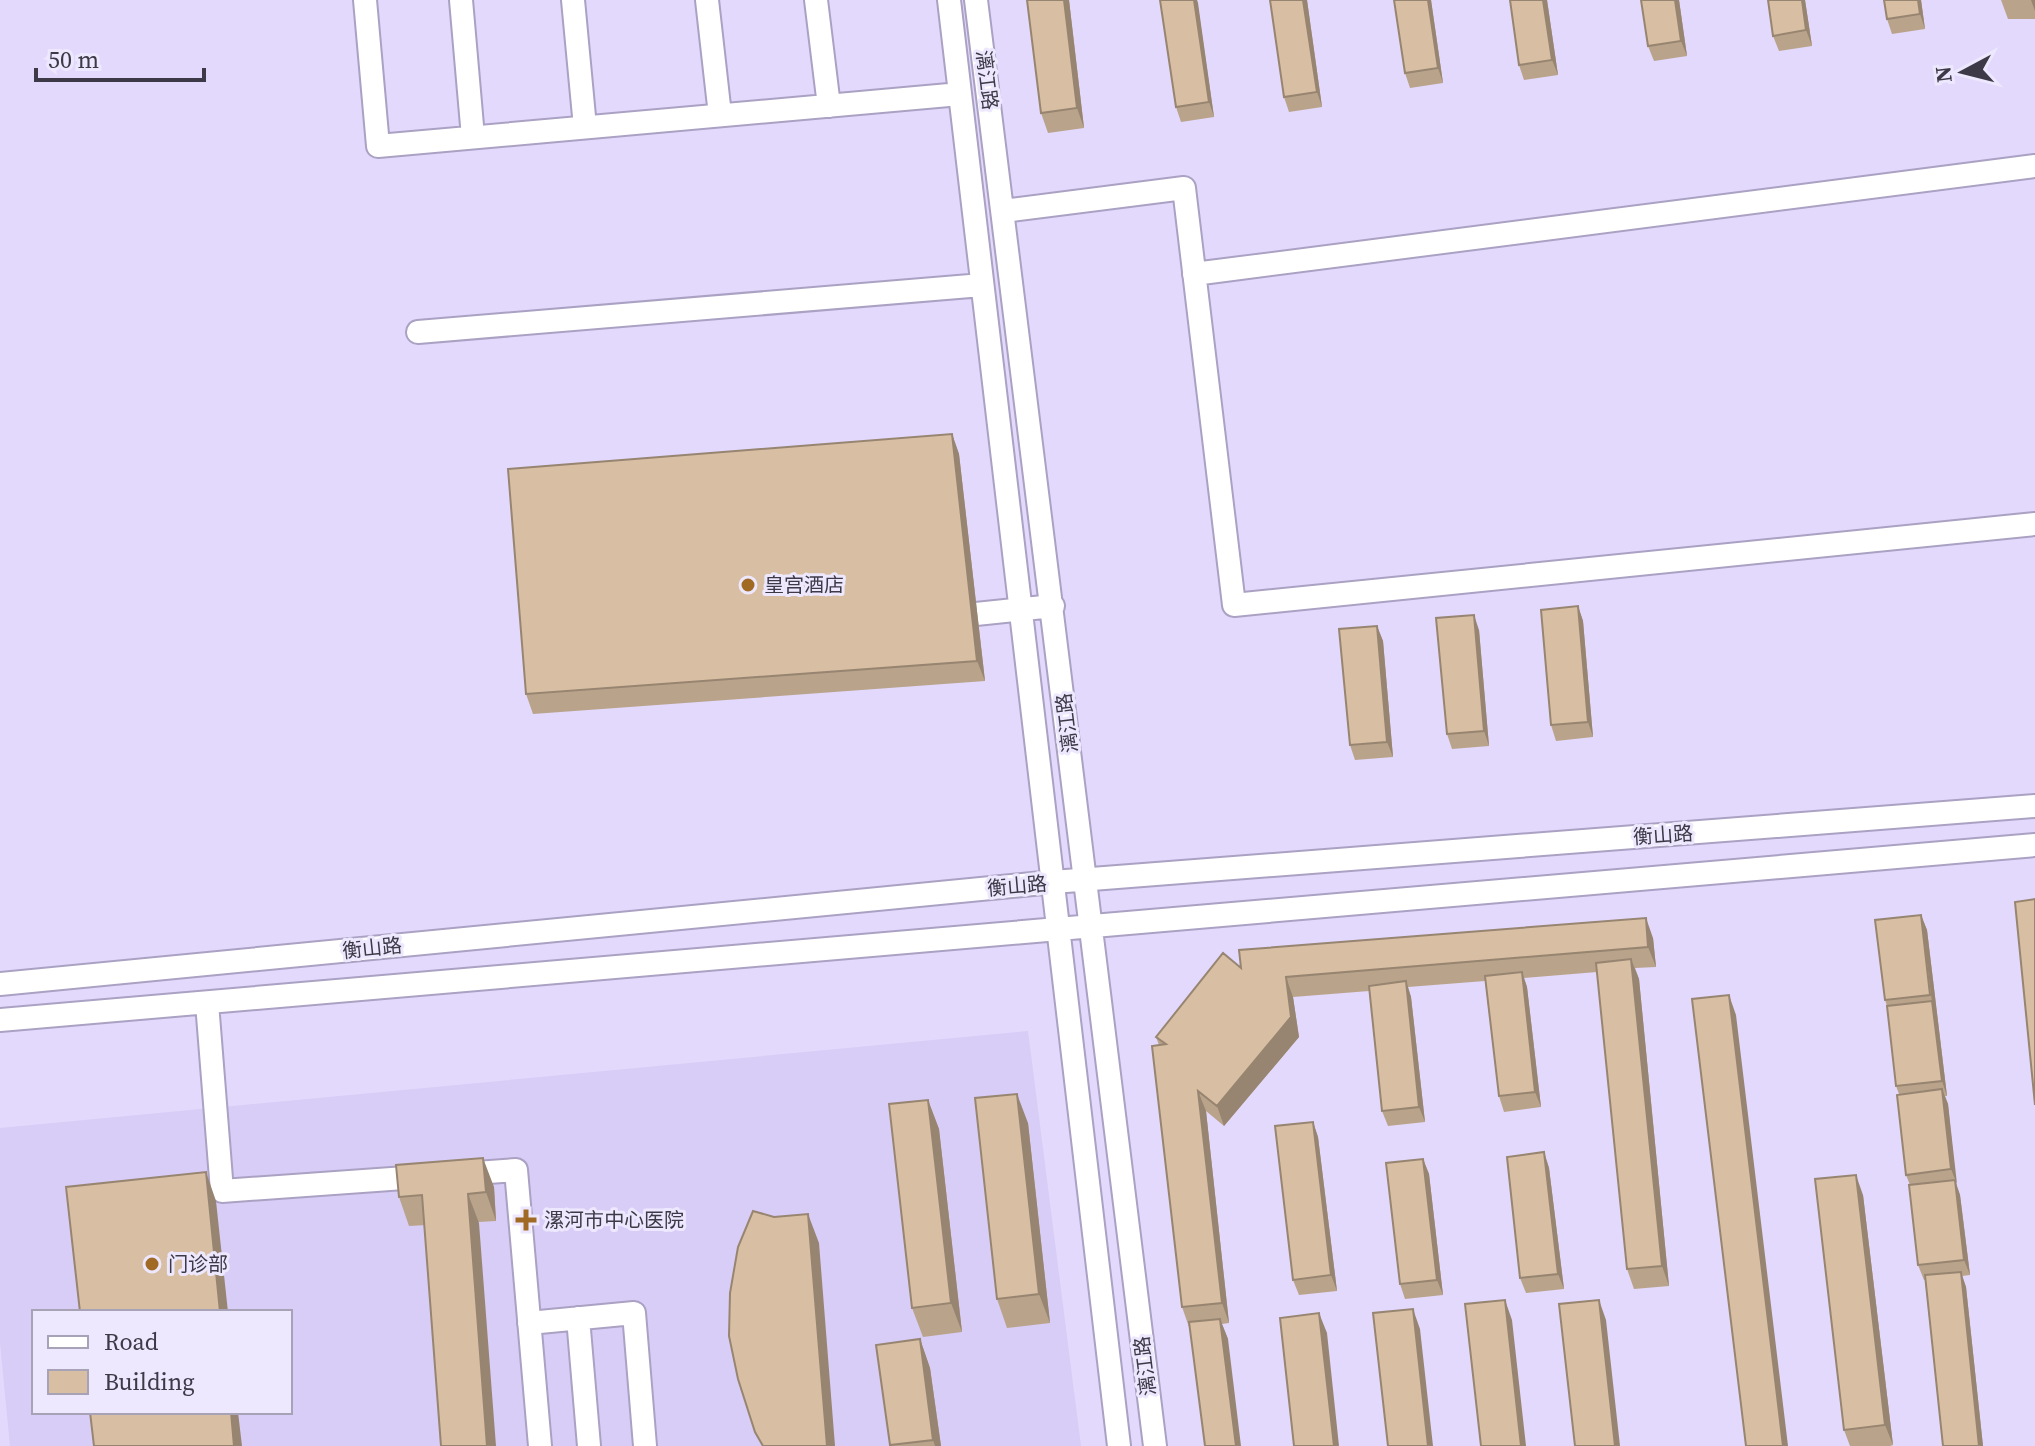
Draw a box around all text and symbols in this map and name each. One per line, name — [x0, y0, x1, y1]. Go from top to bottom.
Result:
scale bar — [36, 32, 204, 82]
north arrow — [1923, 32, 2003, 112]
text: 50 m — [48, 43, 99, 76]
street label: 漓江路 — [969, 49, 1005, 111]
text: N — [1927, 65, 1959, 84]
place label: 皇宫酒店 — [764, 571, 844, 599]
marker: 皇宫酒店 — [739, 576, 757, 594]
street label: 漓江路 — [1049, 692, 1085, 754]
street label: 衡山路 — [1632, 819, 1694, 851]
street label: 衡山路 — [986, 869, 1048, 903]
street label: 衡山路 — [341, 931, 403, 965]
place label: 漯河市中心医院 — [544, 1206, 684, 1234]
marker: 漯河市中心医院 — [515, 1209, 537, 1231]
place label: 门诊部 — [168, 1250, 228, 1278]
marker: 门诊部 — [143, 1255, 161, 1273]
legend — [32, 1310, 292, 1414]
text: Road — [104, 1325, 159, 1358]
street label: 漓江路 — [1127, 1335, 1163, 1397]
text: Building — [104, 1365, 195, 1398]

